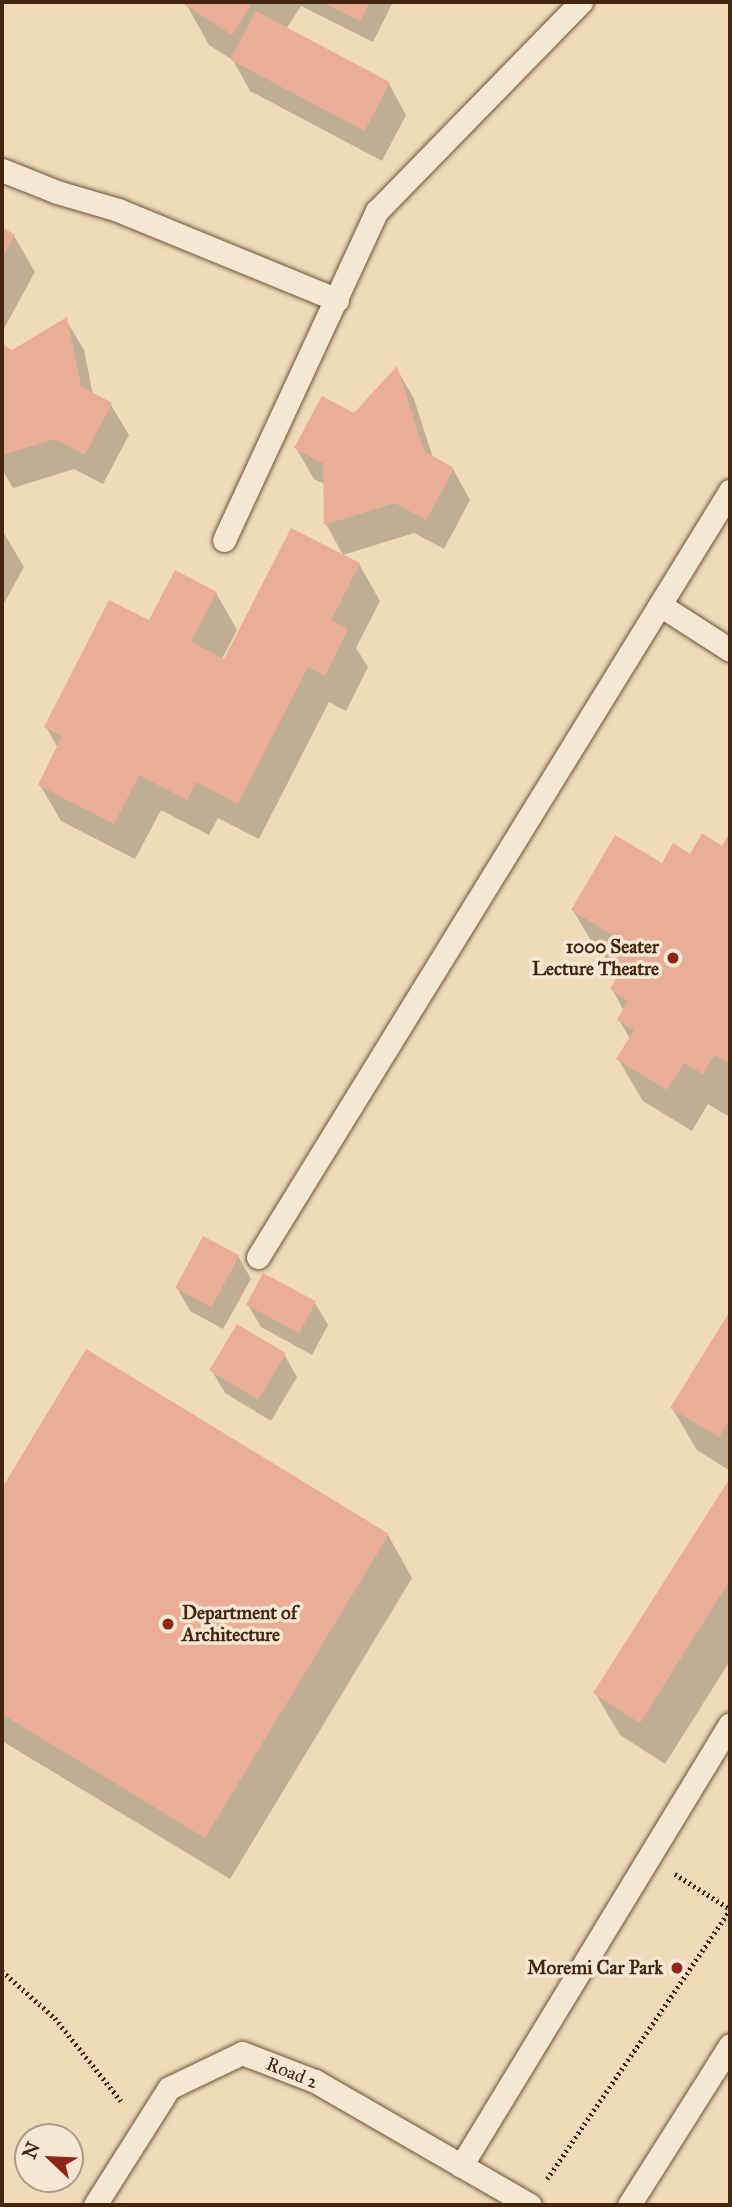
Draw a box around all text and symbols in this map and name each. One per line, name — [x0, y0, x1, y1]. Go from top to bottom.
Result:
place label: 1000 Seater Lecture Theatre — [532, 936, 659, 980]
marker: 1000 Seater Lecture Theatre — [665, 950, 681, 966]
place label: Department of Architecture — [182, 1602, 297, 1646]
marker: Department of Architecture — [160, 1616, 176, 1632]
place label: Moremi Car Park — [527, 1957, 663, 1979]
marker: Moremi Car Park — [669, 1960, 685, 1976]
street label: Road 2 — [263, 2052, 321, 2094]
north arrow — [14, 2123, 84, 2193]
text: N — [17, 2138, 45, 2162]

